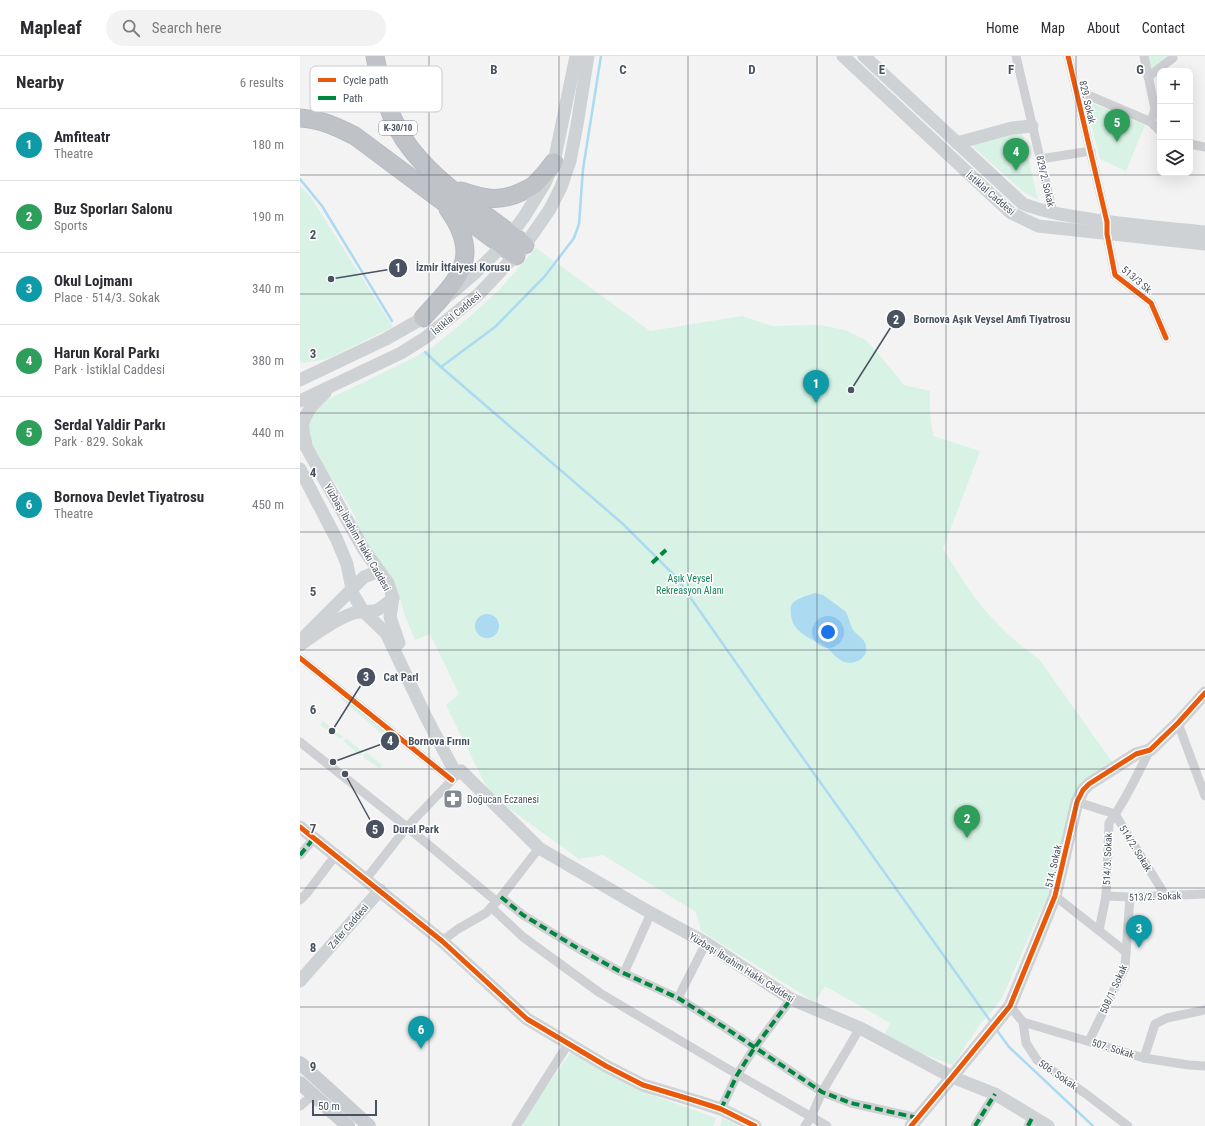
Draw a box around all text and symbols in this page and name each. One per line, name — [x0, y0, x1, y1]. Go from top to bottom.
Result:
search box — [106, 10, 386, 46]
text: Mapleaf — [20, 16, 82, 39]
icon: search — [120, 17, 142, 39]
text: Search here — [152, 19, 222, 37]
text: Home — [986, 20, 1019, 36]
text: Map — [1041, 20, 1065, 36]
text: About — [1087, 20, 1120, 36]
text: Contact — [1142, 20, 1185, 36]
text: B — [490, 62, 498, 77]
text: C — [619, 62, 627, 77]
text: D — [748, 62, 756, 77]
text: E — [879, 62, 886, 77]
text: F — [1008, 62, 1014, 77]
text: G — [1136, 62, 1144, 77]
legend — [310, 66, 442, 112]
map controls — [1157, 68, 1193, 176]
button: + — [1157, 68, 1193, 104]
text: Nearby — [16, 72, 64, 92]
text: Cycle path — [343, 74, 388, 87]
text: 6 results — [240, 75, 284, 90]
street label: 829. Sokak — [1077, 80, 1098, 125]
text: Path — [343, 92, 363, 105]
button: − — [1157, 104, 1193, 140]
pin: 5 — [1104, 109, 1130, 142]
road number: K-30/10 — [379, 121, 417, 135]
text: Amfiteatr — [54, 128, 110, 146]
text: 1 — [26, 137, 32, 152]
text: 180 m — [252, 137, 284, 152]
pin: 4 — [1003, 138, 1029, 171]
button: layers — [1157, 140, 1193, 176]
text: Theatre — [54, 146, 93, 161]
street label: 829/2. Sokak — [1034, 154, 1057, 208]
street label: İstiklal Caddesi — [964, 169, 1018, 217]
text: Buz Sporları Salonu — [54, 200, 172, 218]
text: 2 — [26, 209, 32, 224]
text: 190 m — [252, 209, 284, 224]
text: Sports — [54, 218, 88, 233]
text: 2 — [310, 227, 317, 242]
callout: İzmir İtfaiyesi Korusu — [388, 256, 518, 279]
text: İzmir İtfaiyesi Korusu — [416, 260, 510, 274]
text: 1 — [395, 261, 401, 275]
street label: 513/3 Sk. — [1120, 264, 1156, 297]
text: Okul Lojmanı — [54, 272, 133, 290]
text: 3 — [26, 281, 32, 296]
text: 340 m — [252, 281, 284, 296]
street label: İstiklal Caddesi — [429, 289, 483, 337]
text: Place · 514/3. Sokak — [54, 290, 160, 305]
callout: Bornova Aşık Veysel Amfi Tiyatrosu — [886, 308, 1079, 331]
text: 2 — [893, 313, 899, 327]
text: Bornova Aşık Veysel Amfi Tiyatrosu — [914, 313, 1070, 326]
text: Harun Koral Parkı — [54, 344, 160, 362]
text: 3 — [310, 346, 316, 361]
text: 4 — [26, 353, 32, 368]
text: 380 m — [252, 353, 284, 368]
text: Park · İstiklal Caddesi — [54, 362, 165, 377]
pin: 1 — [803, 370, 829, 403]
text: Serdal Yaldir Parkı — [54, 416, 166, 434]
text: 5 — [26, 425, 32, 440]
text: 440 m — [252, 425, 284, 440]
text: Park · 829. Sokak — [54, 434, 143, 449]
text: 4 — [310, 465, 317, 480]
street label: Yüzbaşı İbrahim Hakkı Caddesi — [322, 481, 394, 593]
text: Bornova Devlet Tiyatrosu — [54, 488, 204, 506]
text: 6 — [26, 497, 32, 512]
text: 450 m — [252, 497, 284, 512]
text: Theatre — [54, 506, 93, 521]
park label: Aşık Veysel Rekreasyon Alanı — [656, 573, 724, 596]
text: 5 — [310, 584, 317, 599]
your location — [818, 622, 838, 642]
callout: Cat Parl — [356, 665, 427, 688]
text: 3 — [363, 670, 369, 684]
text: Cat Parl — [383, 671, 419, 684]
text: 6 — [310, 702, 317, 717]
callout: Bornova Fırını — [380, 729, 477, 752]
text: 4 — [387, 734, 393, 748]
text: Bornova Fırını — [408, 735, 470, 748]
pharmacy icon: Doğucan Eczanesi — [442, 788, 464, 810]
place label: Doğucan Eczanesi — [467, 794, 539, 805]
pin: 2 — [954, 805, 980, 838]
callout: Dural Park — [365, 818, 447, 841]
text: 7 — [310, 821, 317, 836]
text: 5 — [372, 823, 378, 837]
text: Dural Park — [393, 823, 440, 836]
street label: 514/2. Sokak — [1117, 823, 1154, 874]
street label: 514/3. Sokak — [1101, 832, 1114, 885]
street label: 514. Sokak — [1043, 843, 1064, 889]
street label: 513/2. Sokak — [1129, 890, 1182, 903]
street label: Zafer Caddesi — [326, 902, 371, 951]
pin: 3 — [1126, 915, 1152, 948]
street label: Yüzbaşı İbrahim Hakkı Caddesi — [687, 930, 797, 1004]
text: 8 — [310, 940, 316, 955]
street label: 508/1. Sokak — [1098, 963, 1129, 1015]
pin: 6 — [408, 1016, 434, 1049]
street label: 507. Sokak — [1090, 1037, 1136, 1060]
street label: 506. Sokak — [1037, 1057, 1079, 1092]
text: 9 — [310, 1059, 316, 1074]
scale bar — [312, 1098, 377, 1117]
text: 50 m — [318, 1100, 340, 1113]

